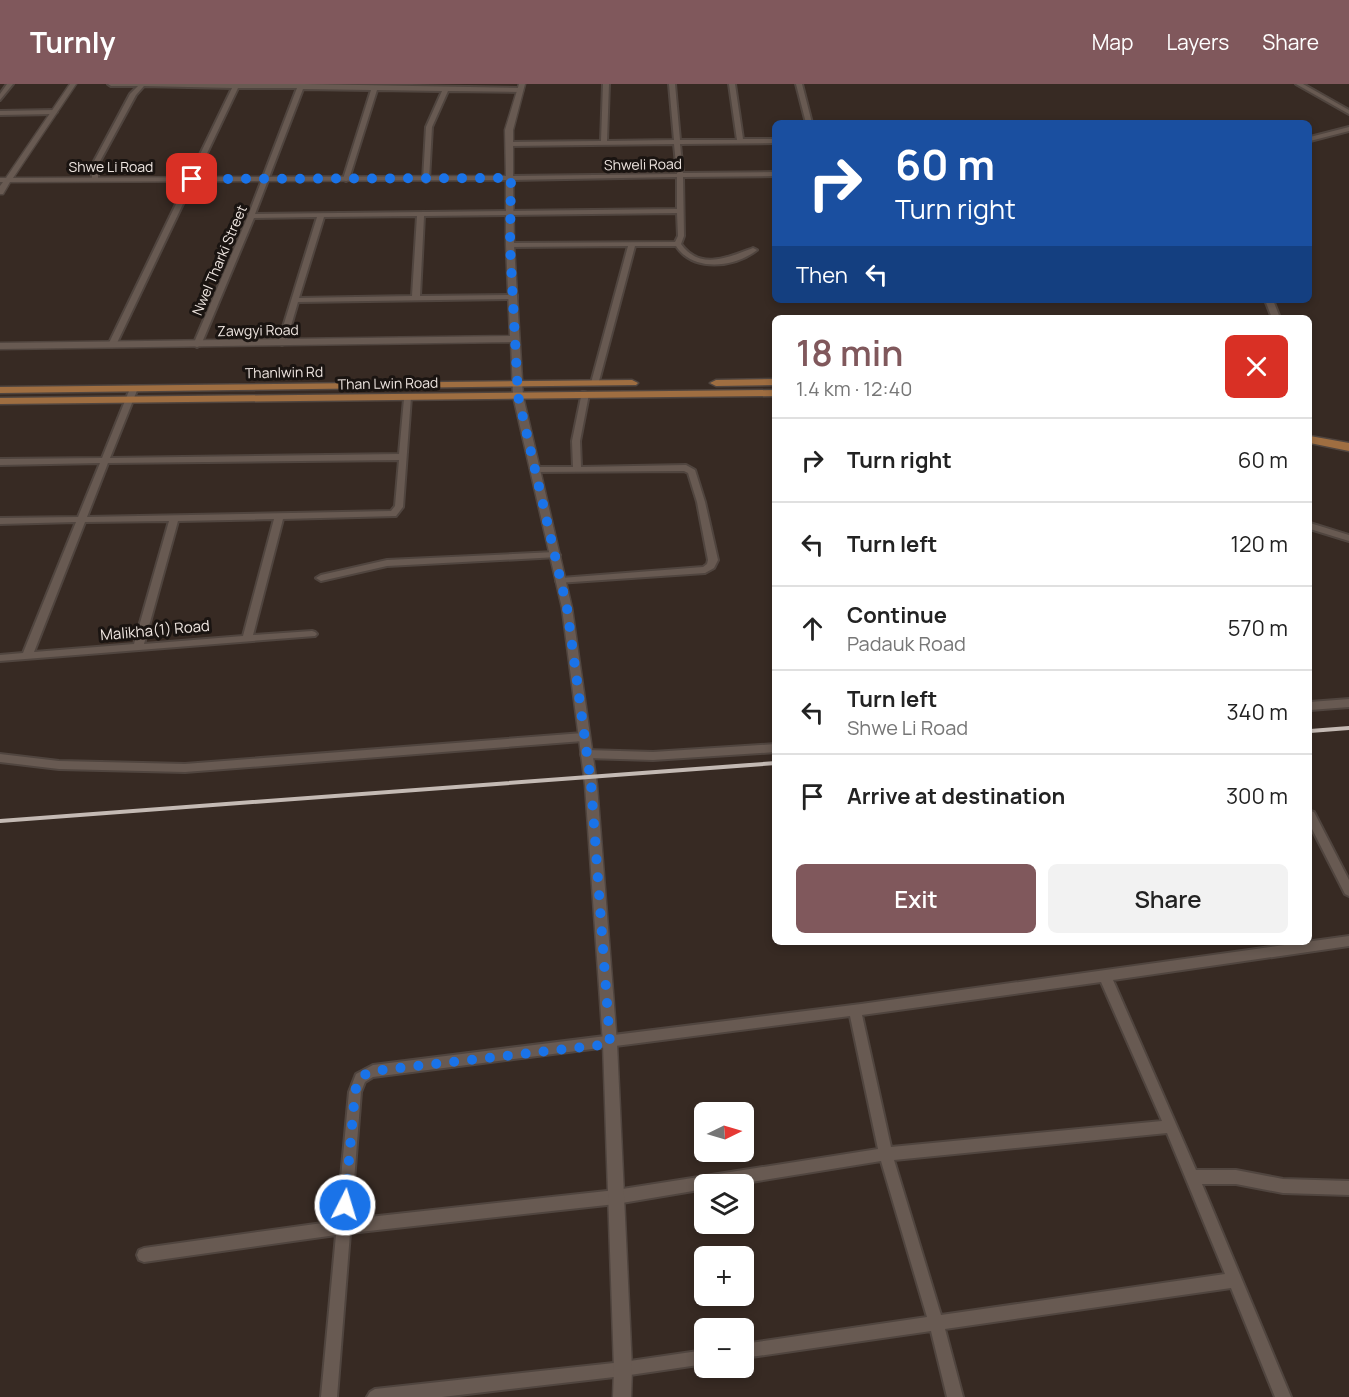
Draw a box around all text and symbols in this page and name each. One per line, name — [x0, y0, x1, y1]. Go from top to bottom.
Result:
text: Turnly — [30, 23, 115, 61]
text: Map — [1092, 28, 1133, 56]
text: Layers — [1166, 28, 1229, 56]
text: Share — [1262, 28, 1319, 56]
text: 60 m — [895, 135, 995, 193]
icon: right — [796, 144, 874, 222]
pin — [166, 153, 217, 204]
street label: Shweli Road — [604, 154, 682, 174]
street label: Shwe Li Road — [69, 157, 153, 176]
icon: arrive — [175, 162, 208, 195]
text: Turn right — [895, 190, 1016, 227]
street label: Nwel Tharki Street — [187, 202, 251, 318]
icon: left — [860, 258, 893, 291]
text: Then — [796, 260, 848, 290]
street label: Zawgyi Road — [217, 320, 299, 340]
text: 18 min — [796, 328, 903, 377]
button: close — [1225, 335, 1288, 398]
street label: Thanlwin Rd — [245, 362, 323, 382]
street label: Than Lwin Road — [338, 373, 438, 393]
text: 1.4 km · 12:40 — [796, 375, 912, 402]
icon: right — [796, 444, 829, 477]
text: Turn right — [847, 445, 952, 475]
text: 60 m — [1238, 445, 1288, 475]
icon: left — [796, 528, 829, 561]
text: Turn left — [847, 529, 937, 559]
text: 120 m — [1230, 529, 1288, 559]
text: Continue — [847, 600, 947, 630]
icon: ahead — [796, 612, 829, 645]
text: 570 m — [1228, 613, 1288, 643]
street label: Malikha(1) Road — [99, 615, 211, 645]
text: Padauk Road — [847, 630, 966, 657]
text: Turn left — [847, 684, 937, 714]
icon: left — [796, 696, 829, 729]
text: 340 m — [1226, 697, 1288, 727]
text: Shwe Li Road — [847, 714, 968, 741]
icon: arrive — [796, 780, 829, 813]
text: Arrive at destination — [847, 781, 1065, 811]
text: 300 m — [1226, 781, 1288, 811]
button: Exit — [796, 864, 1036, 933]
button: Share — [1048, 864, 1288, 933]
north arrow — [694, 1102, 754, 1162]
map controls — [694, 1102, 754, 1378]
position arrow — [313, 1173, 377, 1237]
button: layers — [694, 1174, 754, 1234]
button: + — [694, 1246, 754, 1306]
button: − — [694, 1318, 754, 1378]

